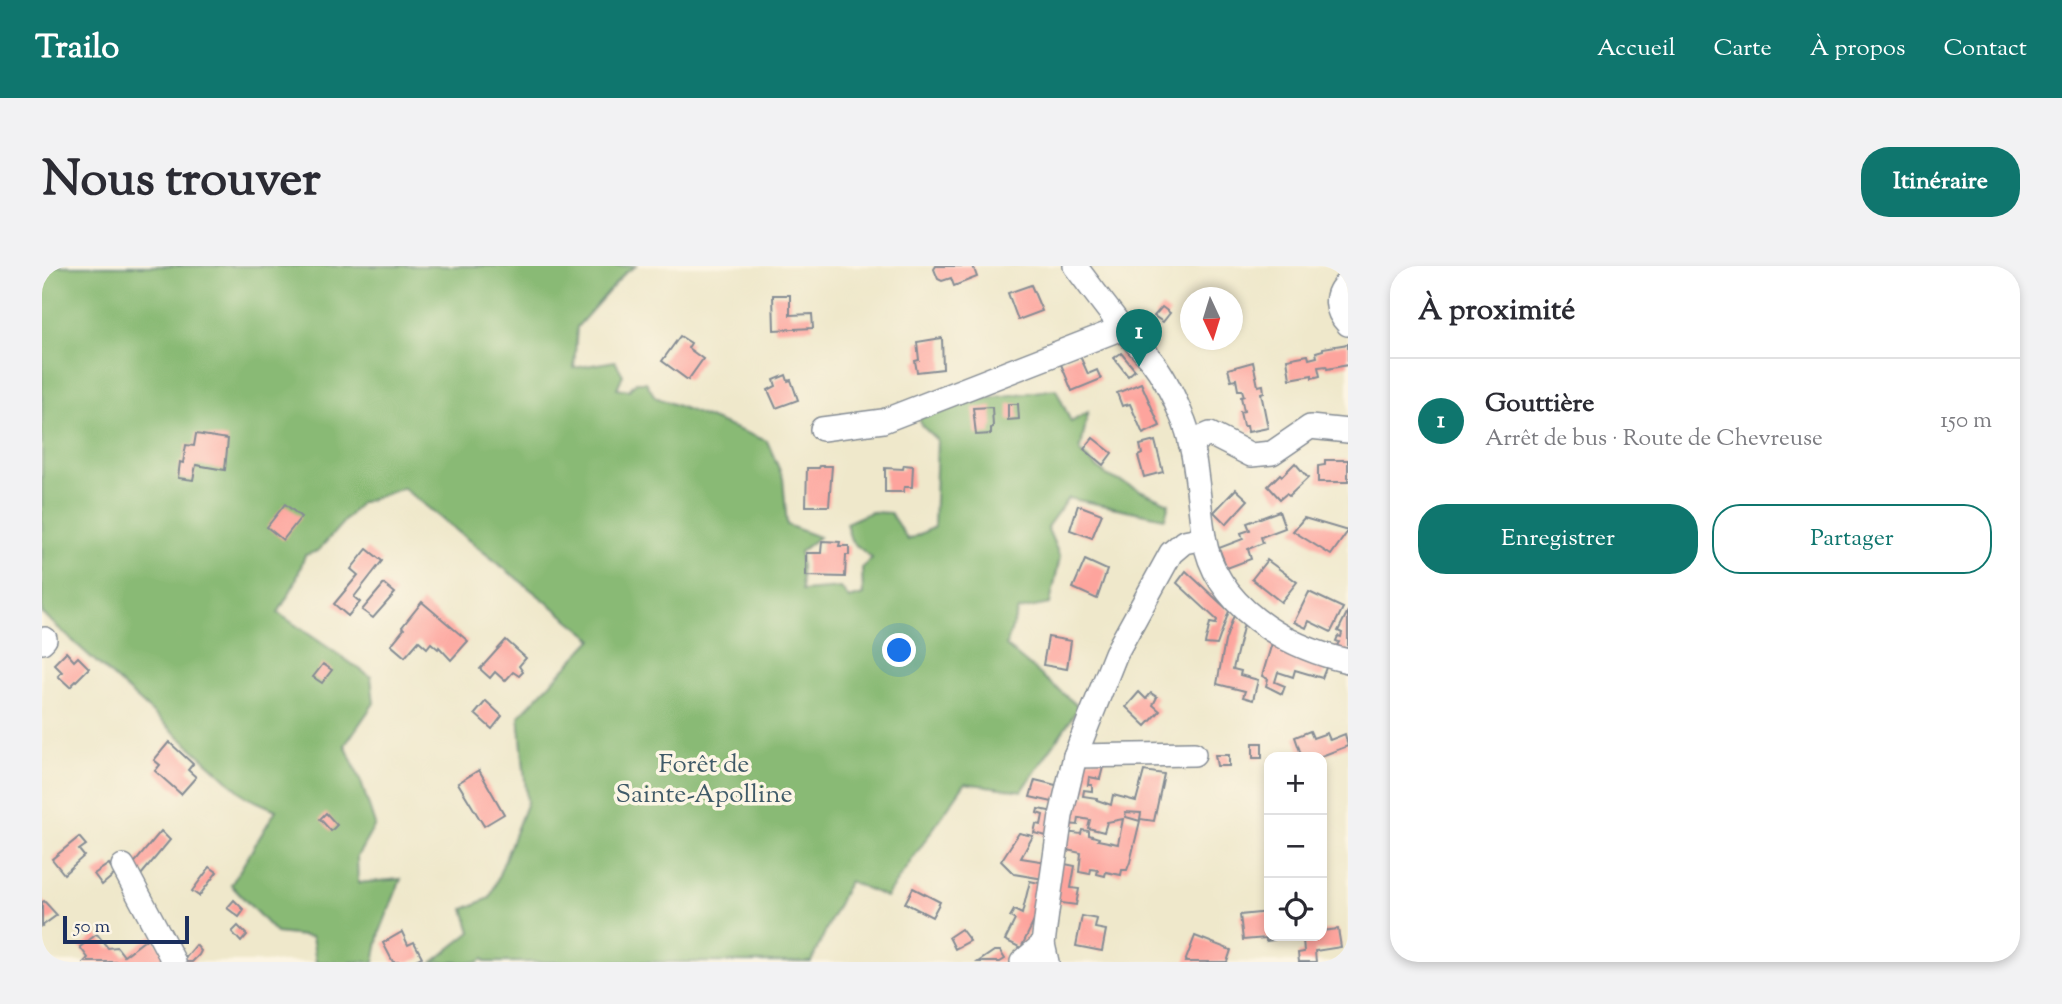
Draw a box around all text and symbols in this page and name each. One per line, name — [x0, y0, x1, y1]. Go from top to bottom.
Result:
text: Trailo — [35, 25, 119, 73]
text: Accueil — [1597, 32, 1676, 66]
text: Carte — [1714, 32, 1772, 66]
text: À propos — [1810, 32, 1905, 66]
text: Contact — [1943, 32, 2027, 66]
text: Nous trouver — [42, 147, 321, 217]
button: Itinéraire — [1861, 147, 2020, 217]
north arrow — [1180, 287, 1243, 350]
text: À proximité — [1418, 290, 1575, 333]
pin: 1 — [1116, 309, 1162, 367]
text: Gouttière — [1485, 386, 1595, 423]
text: 1 — [1437, 405, 1445, 438]
text: 150 m — [1940, 405, 1992, 438]
text: Arrêt de bus · Route de Chevreuse — [1485, 423, 1823, 456]
button: Enregistrer — [1418, 504, 1698, 574]
button: Partager — [1712, 504, 1992, 574]
your location — [882, 633, 916, 667]
park label: Forêt de Sainte-Apolline — [615, 747, 793, 814]
map controls — [1264, 752, 1327, 941]
button: + — [1264, 752, 1327, 815]
button: − — [1264, 815, 1327, 878]
button: locate — [1264, 878, 1327, 941]
scale bar — [63, 913, 189, 945]
text: 50 m — [74, 914, 110, 941]

